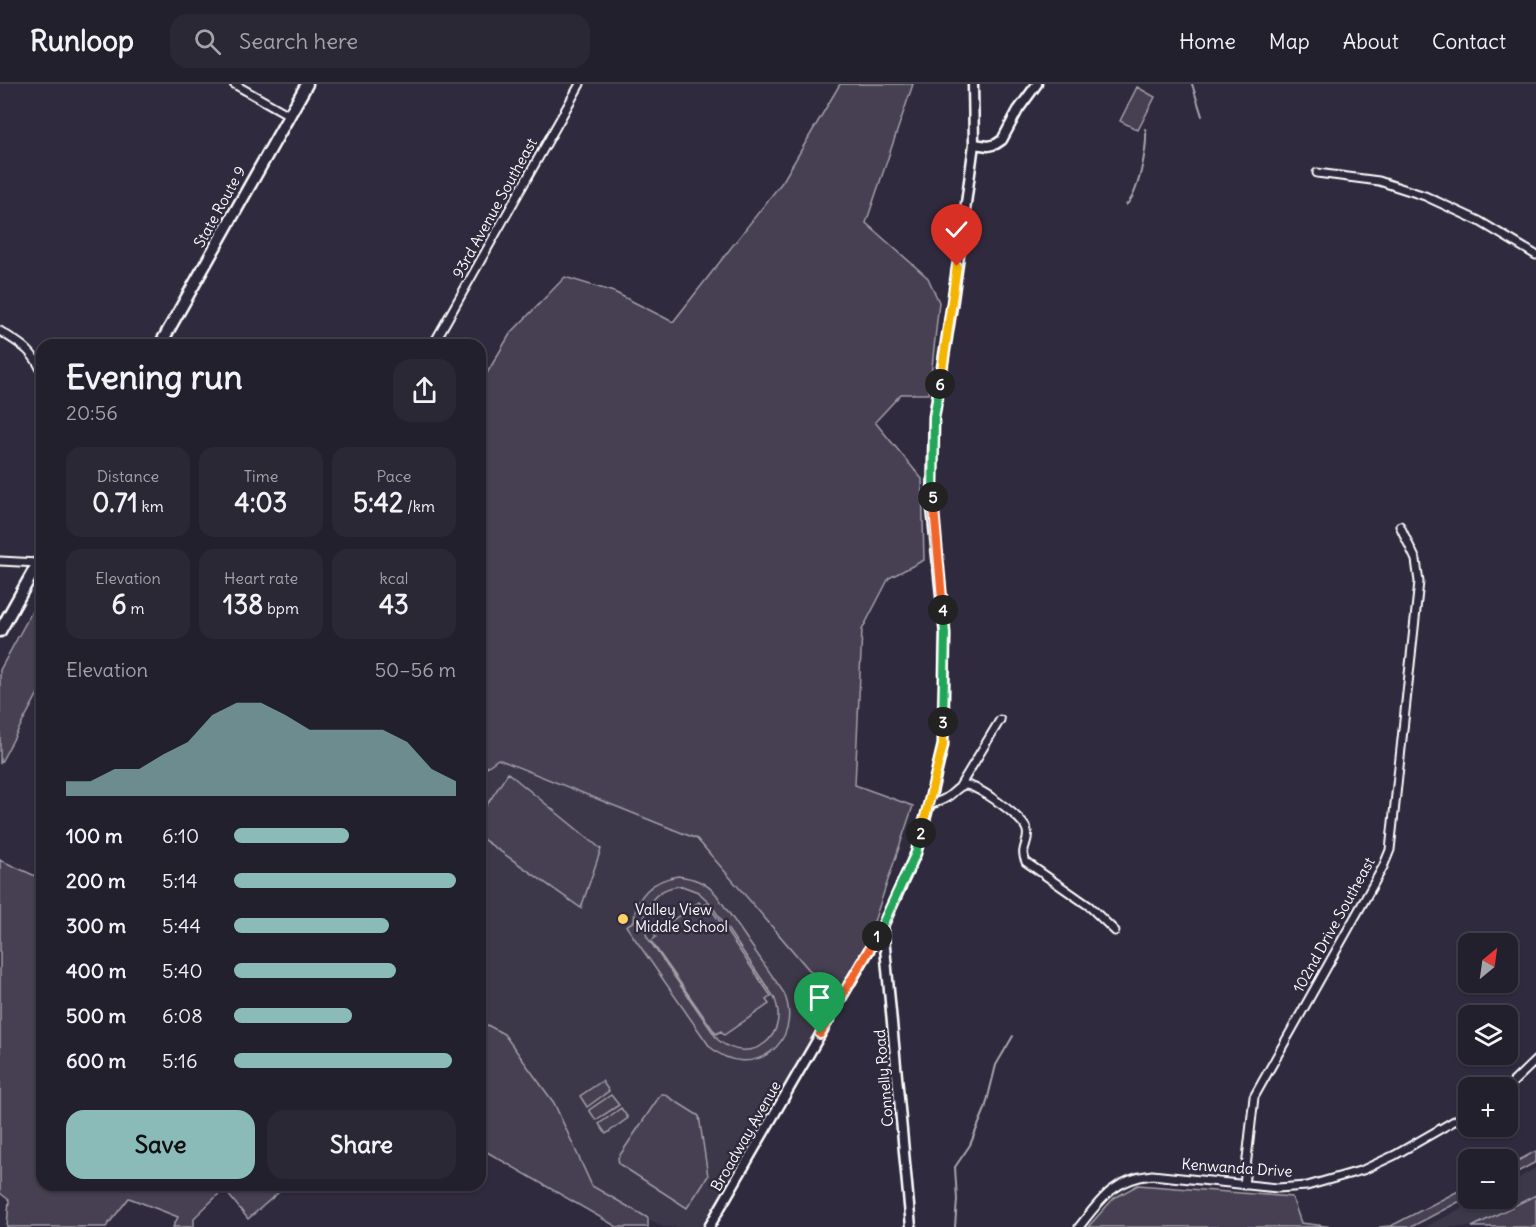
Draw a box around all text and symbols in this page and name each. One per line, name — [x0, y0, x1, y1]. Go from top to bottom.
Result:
search box — [170, 14, 590, 68]
text: Runloop — [30, 23, 134, 59]
icon: search — [191, 25, 224, 58]
text: Search here — [239, 27, 358, 55]
text: Home — [1179, 28, 1236, 55]
text: Map — [1269, 28, 1310, 55]
text: About — [1343, 28, 1399, 55]
text: Contact — [1432, 28, 1506, 55]
street label: 93rd Avenue Southeast — [448, 134, 541, 281]
street label: State Route 9 — [189, 163, 250, 251]
pin — [931, 204, 982, 266]
icon: check — [940, 213, 973, 246]
text: Evening run — [66, 356, 242, 398]
button: share — [393, 359, 456, 422]
pin: 6 — [925, 369, 955, 399]
text: 6 — [935, 374, 945, 394]
text: 20:56 — [66, 400, 118, 425]
text: Distance — [97, 466, 159, 486]
text: Time — [244, 466, 278, 486]
text: Pace — [377, 466, 411, 486]
pin: 5 — [918, 482, 948, 512]
text: 0.71 — [92, 486, 138, 519]
text: 4:03 — [235, 486, 287, 519]
text: 5:42 — [353, 486, 403, 519]
text: 5 — [928, 487, 938, 507]
text: km — [138, 496, 164, 516]
text: /km — [403, 496, 435, 516]
text: Elevation — [95, 568, 161, 588]
text: Heart rate — [224, 568, 298, 588]
text: kcal — [380, 568, 408, 588]
text: 6 — [112, 588, 127, 621]
text: 138 — [223, 588, 263, 621]
text: 43 — [379, 588, 409, 621]
pin: 4 — [928, 595, 958, 625]
text: m — [127, 598, 144, 618]
text: bpm — [263, 598, 299, 618]
text: 4 — [938, 600, 948, 620]
text: Elevation — [66, 657, 148, 682]
text: 50–56 m — [375, 657, 456, 682]
pin: 3 — [928, 707, 958, 737]
text: 3 — [938, 712, 948, 732]
pin: 2 — [906, 818, 936, 848]
text: 100 m — [66, 823, 123, 848]
text: 6:10 — [162, 823, 199, 848]
text: 2 — [917, 823, 925, 843]
street label: 102nd Drive Southeast — [1288, 854, 1379, 996]
text: 200 m — [66, 868, 126, 893]
text: 5:14 — [162, 868, 198, 893]
place label: Valley View Middle School — [635, 900, 728, 936]
marker: Valley View Middle School — [616, 912, 630, 926]
text: 300 m — [66, 913, 126, 938]
text: 5:44 — [162, 913, 201, 938]
pin: 1 — [862, 921, 892, 951]
text: 1 — [874, 926, 880, 946]
north arrow — [1458, 933, 1518, 993]
map controls — [1458, 933, 1518, 1209]
text: 400 m — [66, 958, 126, 983]
text: 5:40 — [162, 958, 203, 983]
pin — [794, 972, 845, 1034]
icon: arrive — [803, 981, 836, 1014]
text: 500 m — [66, 1003, 126, 1028]
text: 6:08 — [162, 1003, 203, 1028]
button: layers — [1458, 1005, 1518, 1065]
street label: Connelly Road — [870, 1028, 897, 1127]
text: 600 m — [66, 1048, 126, 1073]
text: 5:16 — [162, 1048, 198, 1073]
street label: Broadway Avenue — [706, 1077, 785, 1194]
button: + — [1458, 1077, 1518, 1137]
button: Save — [66, 1110, 255, 1179]
button: Share — [267, 1110, 456, 1179]
button: − — [1458, 1149, 1518, 1209]
street label: Kenwanda Drive — [1181, 1154, 1293, 1181]

